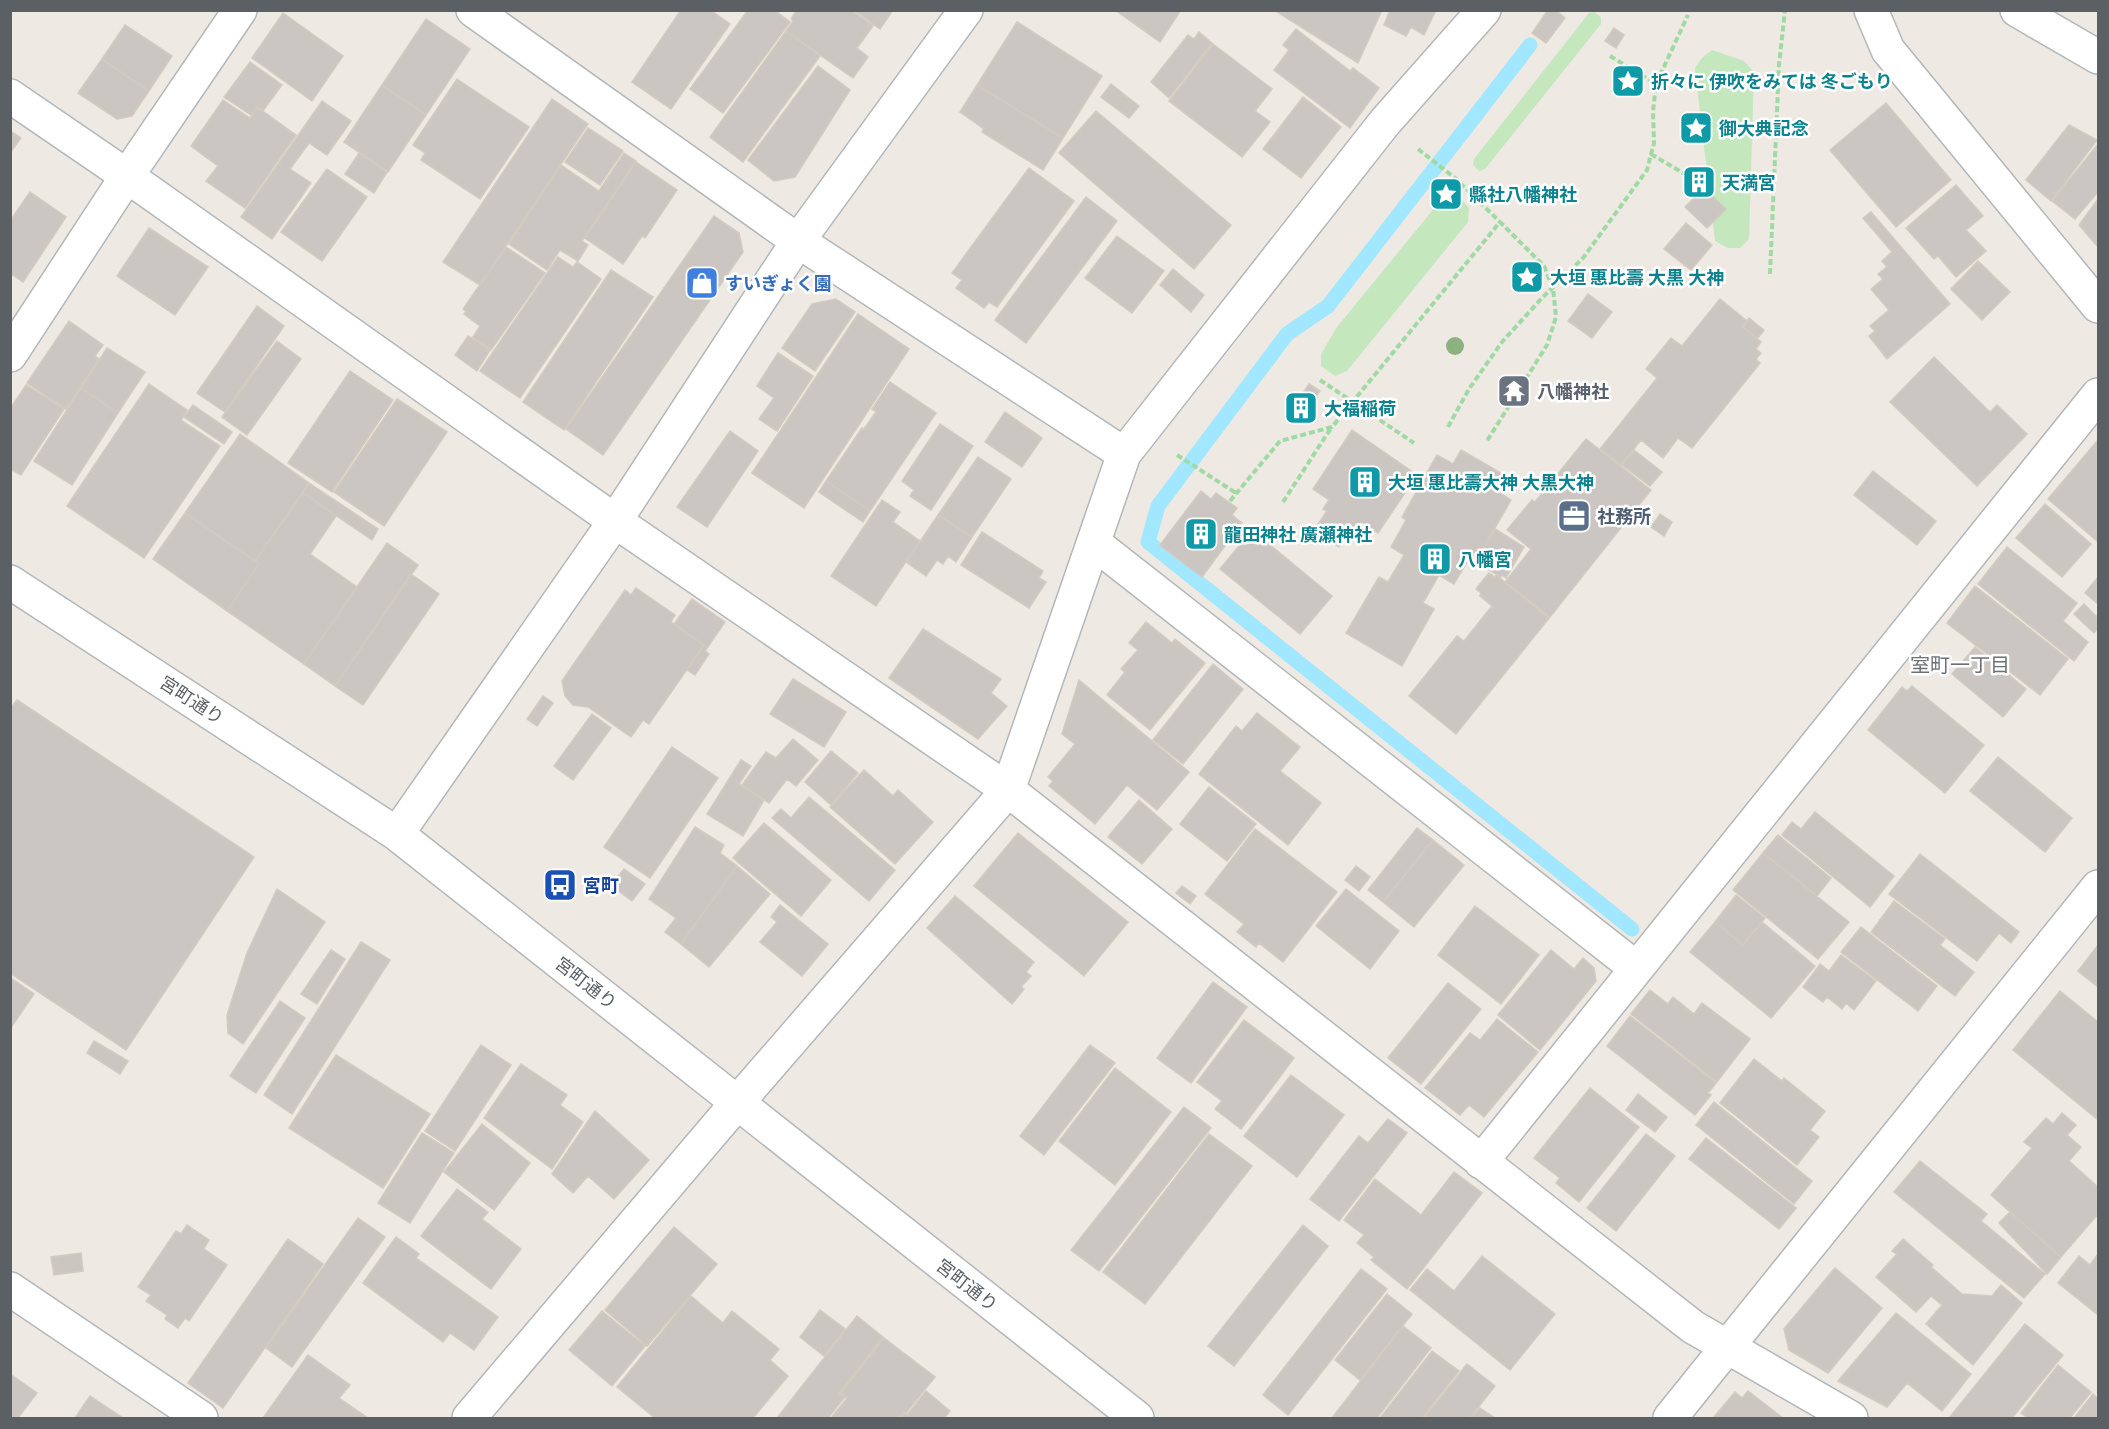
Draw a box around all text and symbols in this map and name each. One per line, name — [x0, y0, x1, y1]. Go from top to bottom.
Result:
place icon: 折々に 伊吹をみては 冬ごもり — [1610, 63, 1646, 99]
place label: 折々に 伊吹をみては 冬ごもり — [1651, 71, 1893, 92]
place icon: 御大典記念 — [1678, 110, 1714, 146]
place label: 御大典記念 — [1718, 118, 1809, 139]
building icon: 天満宮 — [1681, 164, 1717, 200]
place label: 天満宮 — [1722, 172, 1776, 193]
place icon: 縣社八幡神社 — [1428, 176, 1464, 212]
place label: 縣社八幡神社 — [1469, 184, 1577, 205]
place icon: 大垣 惠比壽 大黒 大神 — [1509, 259, 1545, 295]
shop icon: すいぎょく園 — [684, 265, 720, 301]
place label: 大垣 惠比壽 大黒 大神 — [1550, 267, 1724, 288]
place label: すいぎょく園 — [725, 273, 832, 294]
temple icon: 八幡神社 — [1496, 373, 1532, 409]
place label: 八幡神社 — [1537, 381, 1609, 402]
building icon: 大福稲荷 — [1283, 390, 1319, 426]
place label: 大福稲荷 — [1324, 398, 1396, 419]
building icon: 大垣 惠比壽大神 大黒大神 — [1347, 464, 1383, 500]
place label: 大垣 惠比壽大神 大黒大神 — [1388, 472, 1594, 493]
office icon: 社務所 — [1556, 498, 1592, 534]
place label: 社務所 — [1597, 506, 1651, 527]
building icon: 龍田神社 廣瀬神社 — [1183, 516, 1219, 552]
place label: 龍田神社 廣瀬神社 — [1224, 524, 1372, 545]
building icon: 八幡宮 — [1417, 541, 1453, 577]
place label: 八幡宮 — [1458, 549, 1512, 570]
district label: 室町一丁目 — [1910, 653, 2010, 677]
street label: 宮町通り — [156, 672, 228, 728]
bus stop icon: 宮町 — [542, 867, 578, 903]
place label: 宮町 — [583, 875, 619, 896]
street label: 宮町通り — [551, 953, 621, 1013]
street label: 宮町通り — [932, 1255, 1002, 1315]

